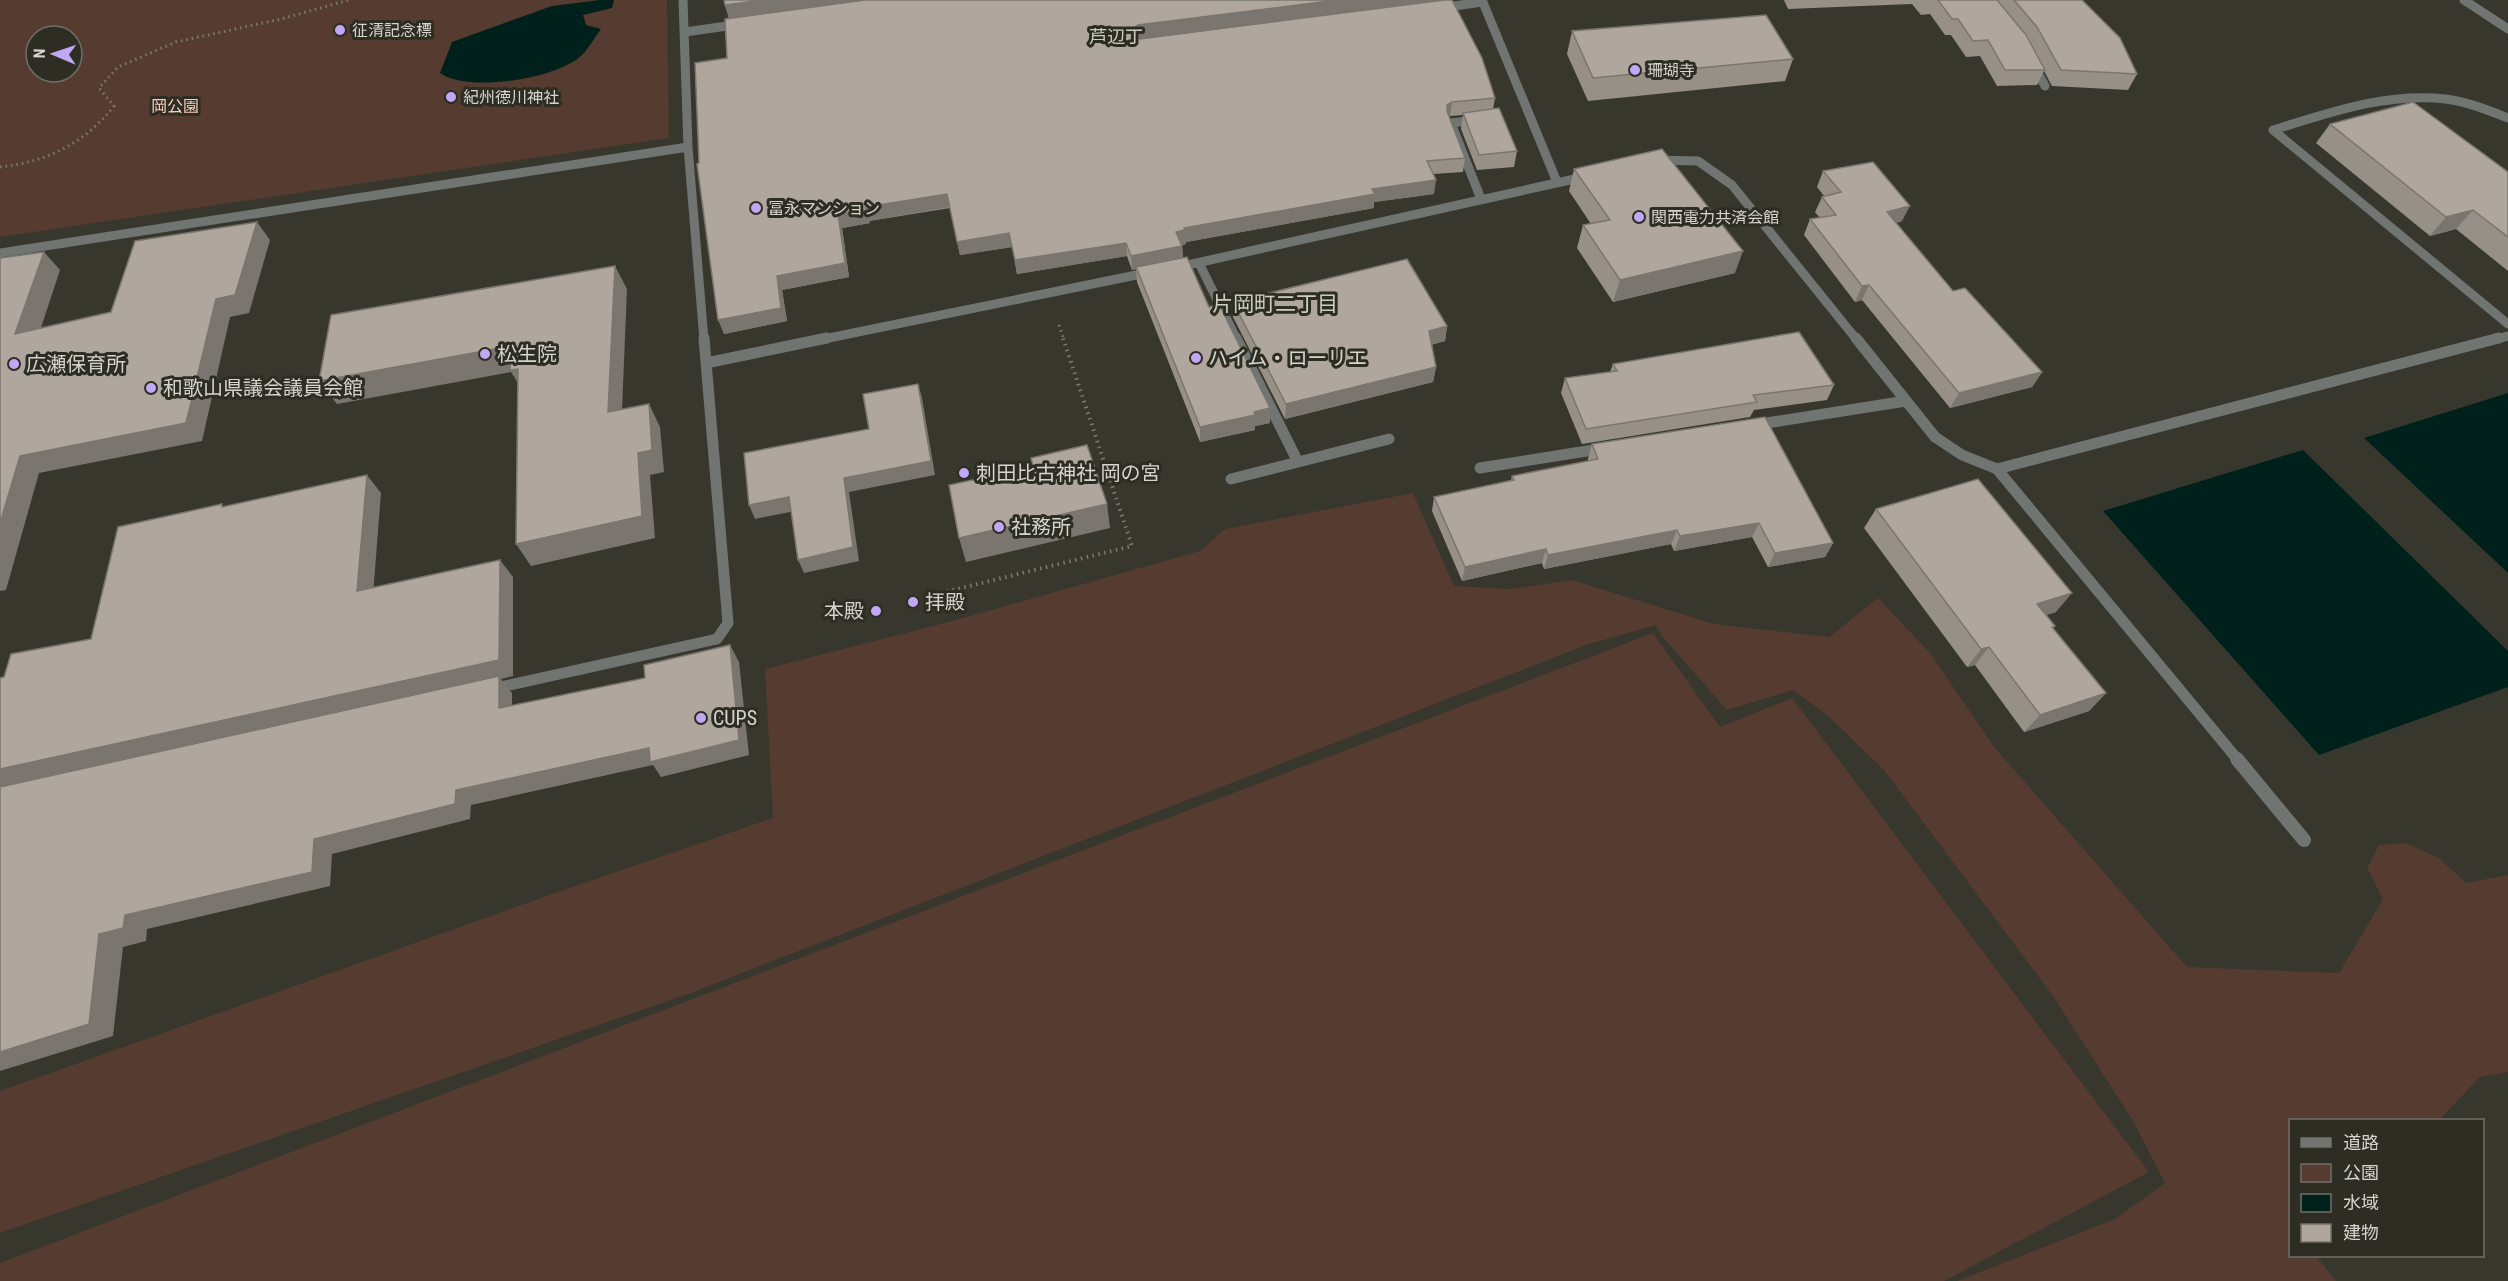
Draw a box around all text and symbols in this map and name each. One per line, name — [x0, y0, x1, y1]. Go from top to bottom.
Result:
place label: 征清記念標 — [352, 21, 432, 40]
marker: 征清記念標 — [333, 23, 347, 37]
north arrow — [24, 24, 84, 84]
district label: 芦辺丁 — [1089, 26, 1143, 47]
text: N — [30, 48, 49, 59]
place label: 珊瑚寺 — [1647, 61, 1695, 80]
marker: 珊瑚寺 — [1628, 63, 1642, 77]
place label: 紀州徳川神社 — [463, 88, 559, 107]
marker: 紀州徳川神社 — [444, 90, 458, 104]
park label: 岡公園 — [151, 97, 199, 116]
place label: 冨永マンション — [768, 199, 880, 218]
marker: 冨永マンション — [749, 201, 763, 215]
place label: 関西電力共済会館 — [1651, 208, 1779, 227]
marker: 関西電力共済会館 — [1632, 210, 1646, 224]
district label: 片岡町二丁目 — [1212, 292, 1338, 316]
place label: 松生院 — [497, 342, 557, 366]
place label: ハイム・ローリエ — [1208, 346, 1367, 370]
marker: 松生院 — [478, 347, 492, 361]
marker: ハイム・ローリエ — [1189, 351, 1203, 365]
place label: 広瀬保育所 — [26, 352, 126, 376]
marker: 広瀬保育所 — [7, 357, 21, 371]
place label: 和歌山県議会議員会館 — [163, 376, 363, 400]
marker: 和歌山県議会議員会館 — [144, 381, 158, 395]
place label: 刺田比古神社 岡の宮 — [976, 461, 1161, 485]
marker: 刺田比古神社 岡の宮 — [957, 466, 971, 480]
place label: 社務所 — [1011, 515, 1071, 539]
marker: 社務所 — [992, 520, 1006, 534]
place label: 拝殿 — [925, 590, 965, 614]
marker: 拝殿 — [906, 595, 920, 609]
place label: 本殿 — [824, 599, 864, 623]
marker: 本殿 — [869, 604, 883, 618]
place label: CUPS — [713, 706, 757, 730]
marker: CUPS — [694, 711, 708, 725]
legend — [2289, 1119, 2484, 1257]
text: 道路 — [2343, 1132, 2379, 1153]
text: 公園 — [2343, 1162, 2379, 1183]
text: 水域 — [2343, 1192, 2379, 1213]
text: 建物 — [2343, 1222, 2379, 1243]

